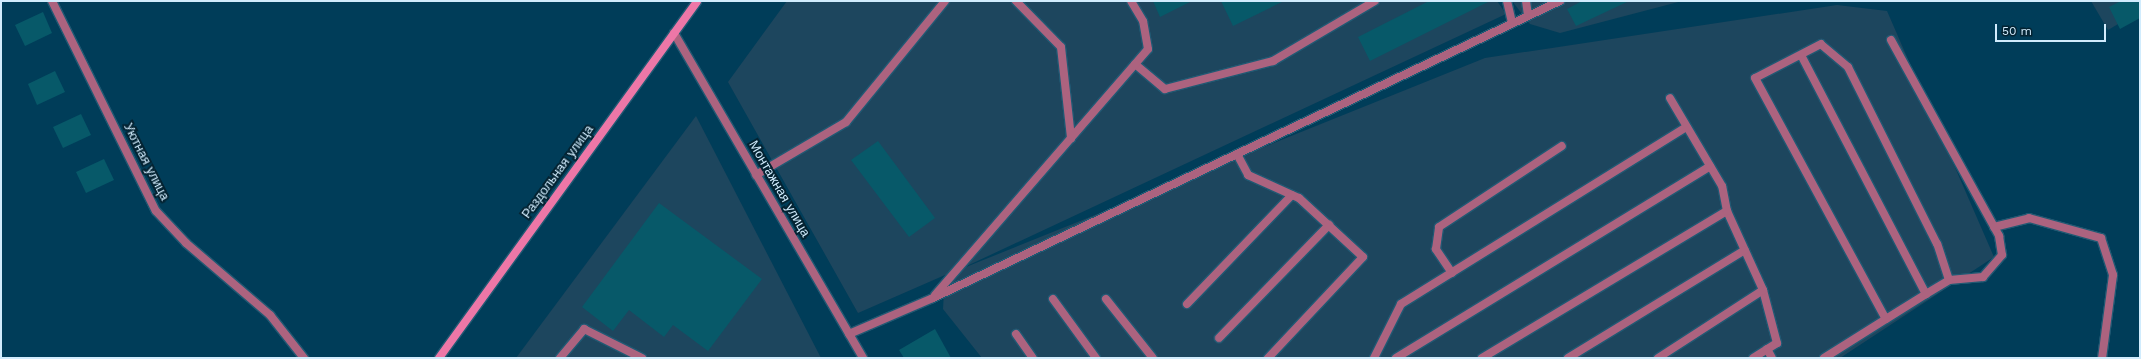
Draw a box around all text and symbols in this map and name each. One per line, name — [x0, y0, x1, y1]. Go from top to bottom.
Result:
scale bar — [1997, 16, 2108, 42]
text: 50 m — [2002, 24, 2032, 38]
street label: Уютная улица — [120, 121, 172, 203]
street label: Раздольная улица — [519, 122, 597, 222]
street label: Монтажная улица — [745, 138, 813, 240]

